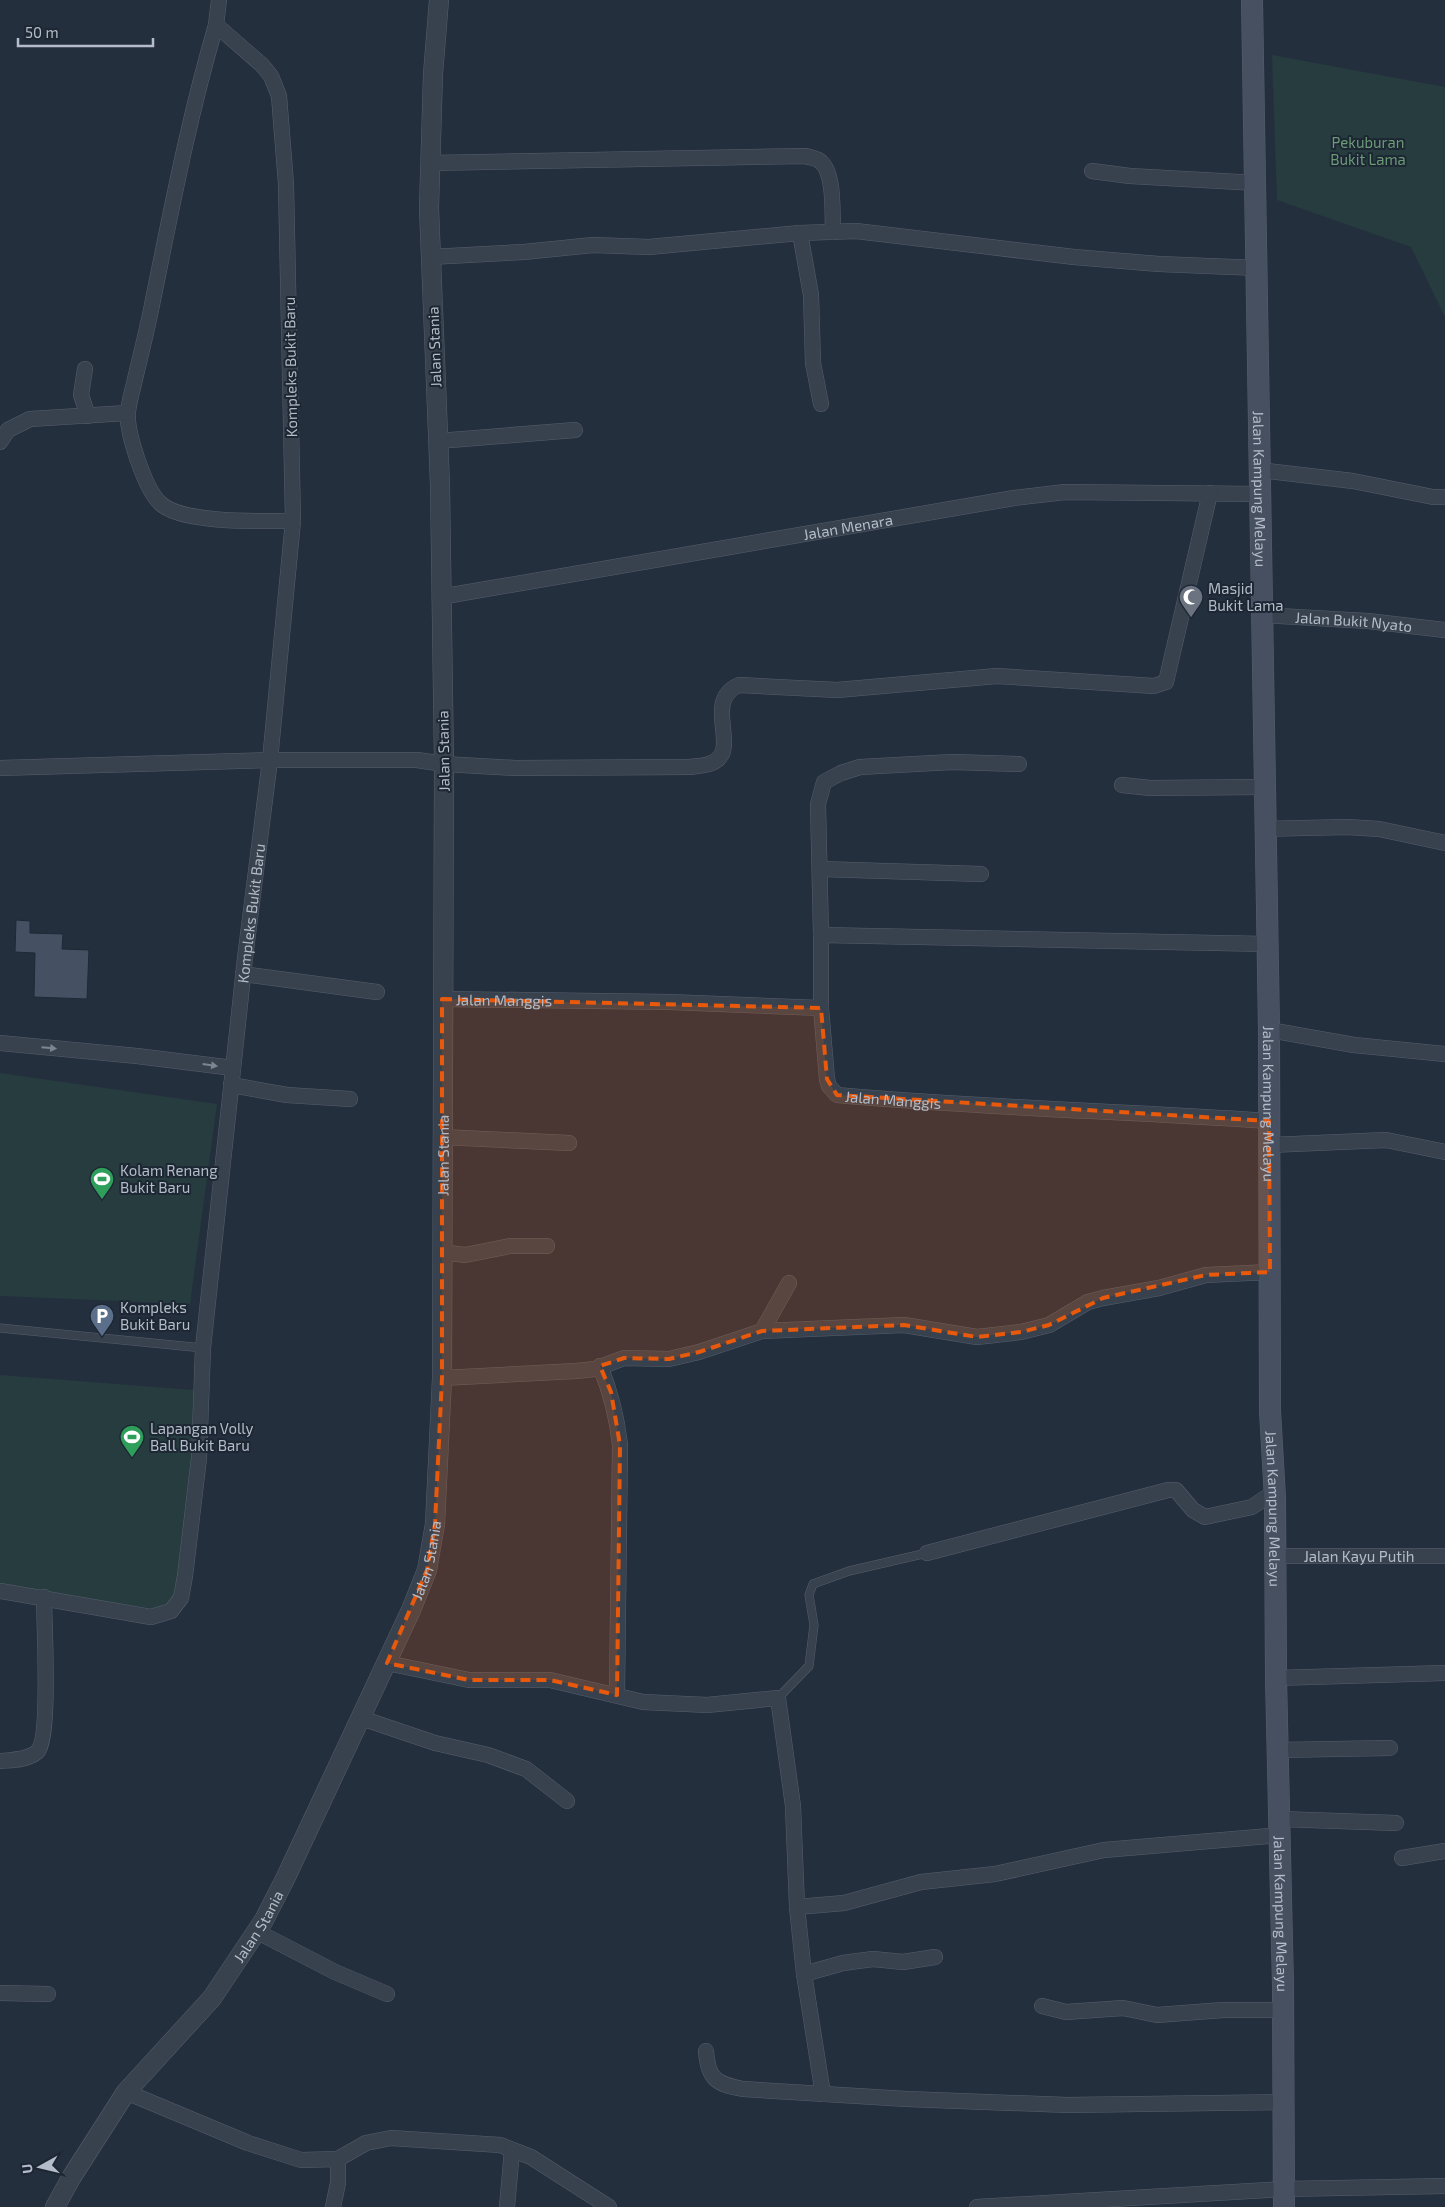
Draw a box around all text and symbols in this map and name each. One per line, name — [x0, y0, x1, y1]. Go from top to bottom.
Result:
scale bar — [18, 15, 152, 47]
text: 50 m — [25, 23, 59, 41]
park label: Pekuburan Bukit Lama — [1330, 133, 1406, 168]
street label: Kompleks Bukit Baru — [280, 297, 300, 437]
street label: Jalan Stania — [424, 306, 444, 388]
street label: Jalan Kampung Melayu — [1250, 411, 1270, 567]
street label: Jalan Menara — [802, 510, 894, 543]
place label: Masjid Bukit Lama — [1208, 579, 1284, 614]
mosque icon: Masjid Bukit Lama — [1178, 584, 1204, 618]
street label: Jalan Bukit Nyato — [1295, 608, 1413, 635]
street label: Jalan Stania — [433, 710, 453, 792]
street label: Kompleks Bukit Baru — [233, 842, 268, 984]
street label: Jalan Manggis — [456, 990, 552, 1009]
street label: Jalan Kampung Melayu — [1260, 1025, 1278, 1182]
one-way arrow — [41, 1044, 57, 1052]
one-way arrow — [202, 1061, 218, 1069]
street label: Jalan Manggis — [844, 1087, 942, 1112]
street label: Jalan Stania — [434, 1115, 452, 1196]
place label: Kolam Renang Bukit Baru — [120, 1161, 218, 1196]
sports icon: Kolam Renang Bukit Baru — [89, 1166, 115, 1200]
place label: Kompleks Bukit Baru — [120, 1298, 190, 1333]
parking icon: Kompleks Bukit Baru — [89, 1303, 115, 1337]
place label: Lapangan Volly Ball Bukit Baru — [150, 1419, 253, 1454]
sports icon: Lapangan Volly Ball Bukit Baru — [119, 1424, 145, 1458]
street label: Jalan Kampung Melayu — [1262, 1430, 1284, 1587]
street label: Jalan Stania — [407, 1519, 444, 1602]
street label: Jalan Kayu Putih — [1304, 1547, 1414, 1565]
street label: Jalan Kampung Melayu — [1271, 1835, 1292, 1992]
street label: Jalan Stania — [229, 1887, 287, 1966]
north arrow — [15, 2142, 65, 2192]
text: U — [18, 2163, 36, 2175]

